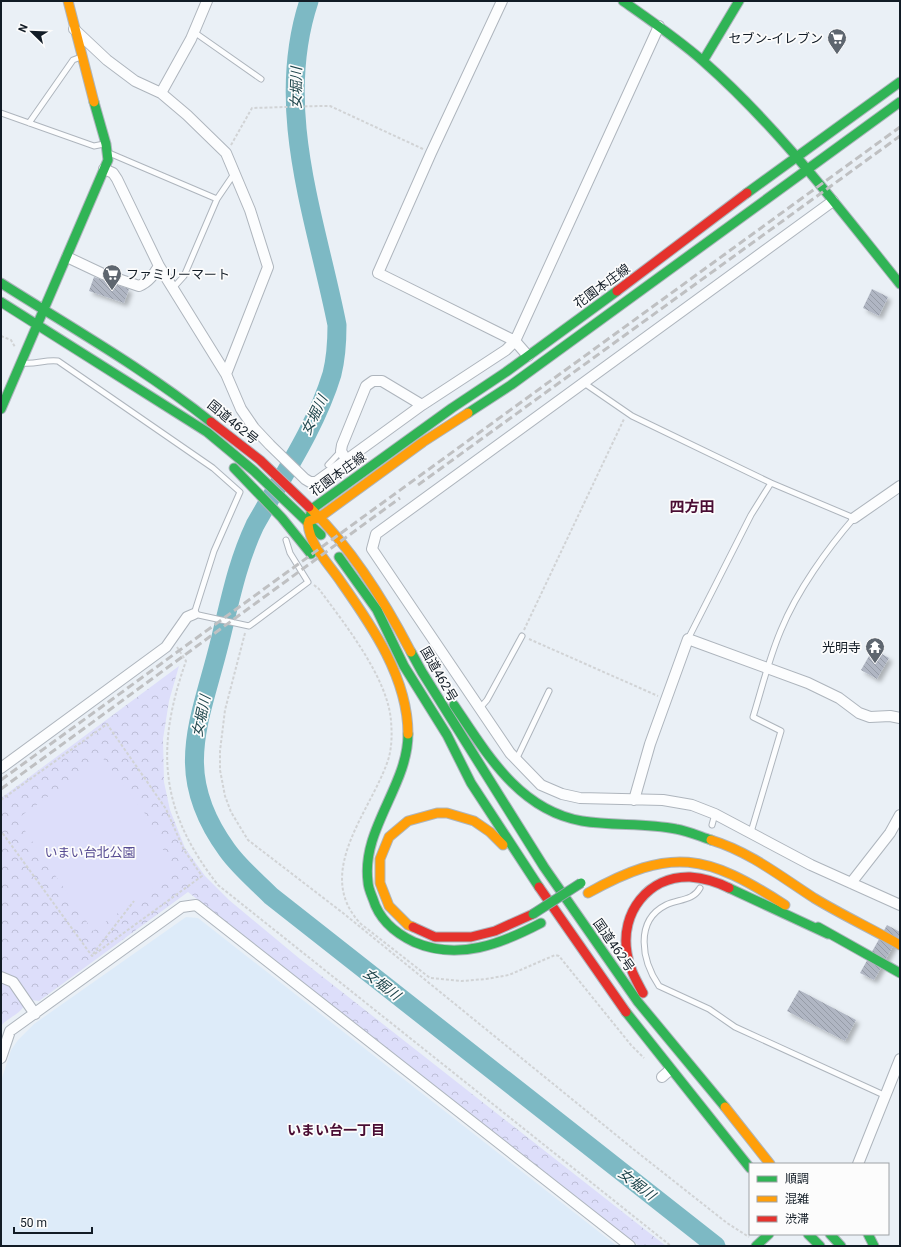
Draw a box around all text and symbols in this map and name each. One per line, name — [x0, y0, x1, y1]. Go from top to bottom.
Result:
north arrow — [12, 12, 52, 52]
text: N — [16, 22, 31, 34]
supermarket icon: セブン-イレブン — [826, 27, 848, 55]
place label: セブン-イレブン — [728, 31, 823, 46]
water label: 女堀川 — [288, 65, 304, 109]
street label: 花園本庄線 — [571, 261, 633, 311]
supermarket icon: ファミリーマート — [101, 263, 123, 291]
place label: ファミリーマート — [126, 267, 230, 282]
water label: 女堀川 — [298, 391, 331, 437]
street label: 国道462号 — [205, 397, 261, 447]
street label: 花園本庄線 — [307, 449, 369, 499]
district label: 四方田 — [669, 498, 715, 516]
temple icon: 光明寺 — [864, 636, 886, 664]
place label: 光明寺 — [822, 640, 861, 655]
street label: 国道462号 — [417, 644, 461, 704]
water label: 女堀川 — [189, 692, 214, 738]
park label: いまい台北公園 — [44, 845, 136, 860]
street label: 国道462号 — [590, 916, 638, 974]
water label: 女堀川 — [361, 965, 405, 1004]
district label: いまい台一丁目 — [287, 1122, 385, 1138]
legend — [749, 1163, 889, 1235]
water label: 女堀川 — [616, 1165, 660, 1204]
text: 順調 — [785, 1172, 809, 1186]
text: 混雑 — [785, 1192, 809, 1206]
scale bar — [14, 1209, 92, 1235]
text: 渋滞 — [785, 1212, 809, 1226]
text: 50 m — [20, 1216, 47, 1230]

